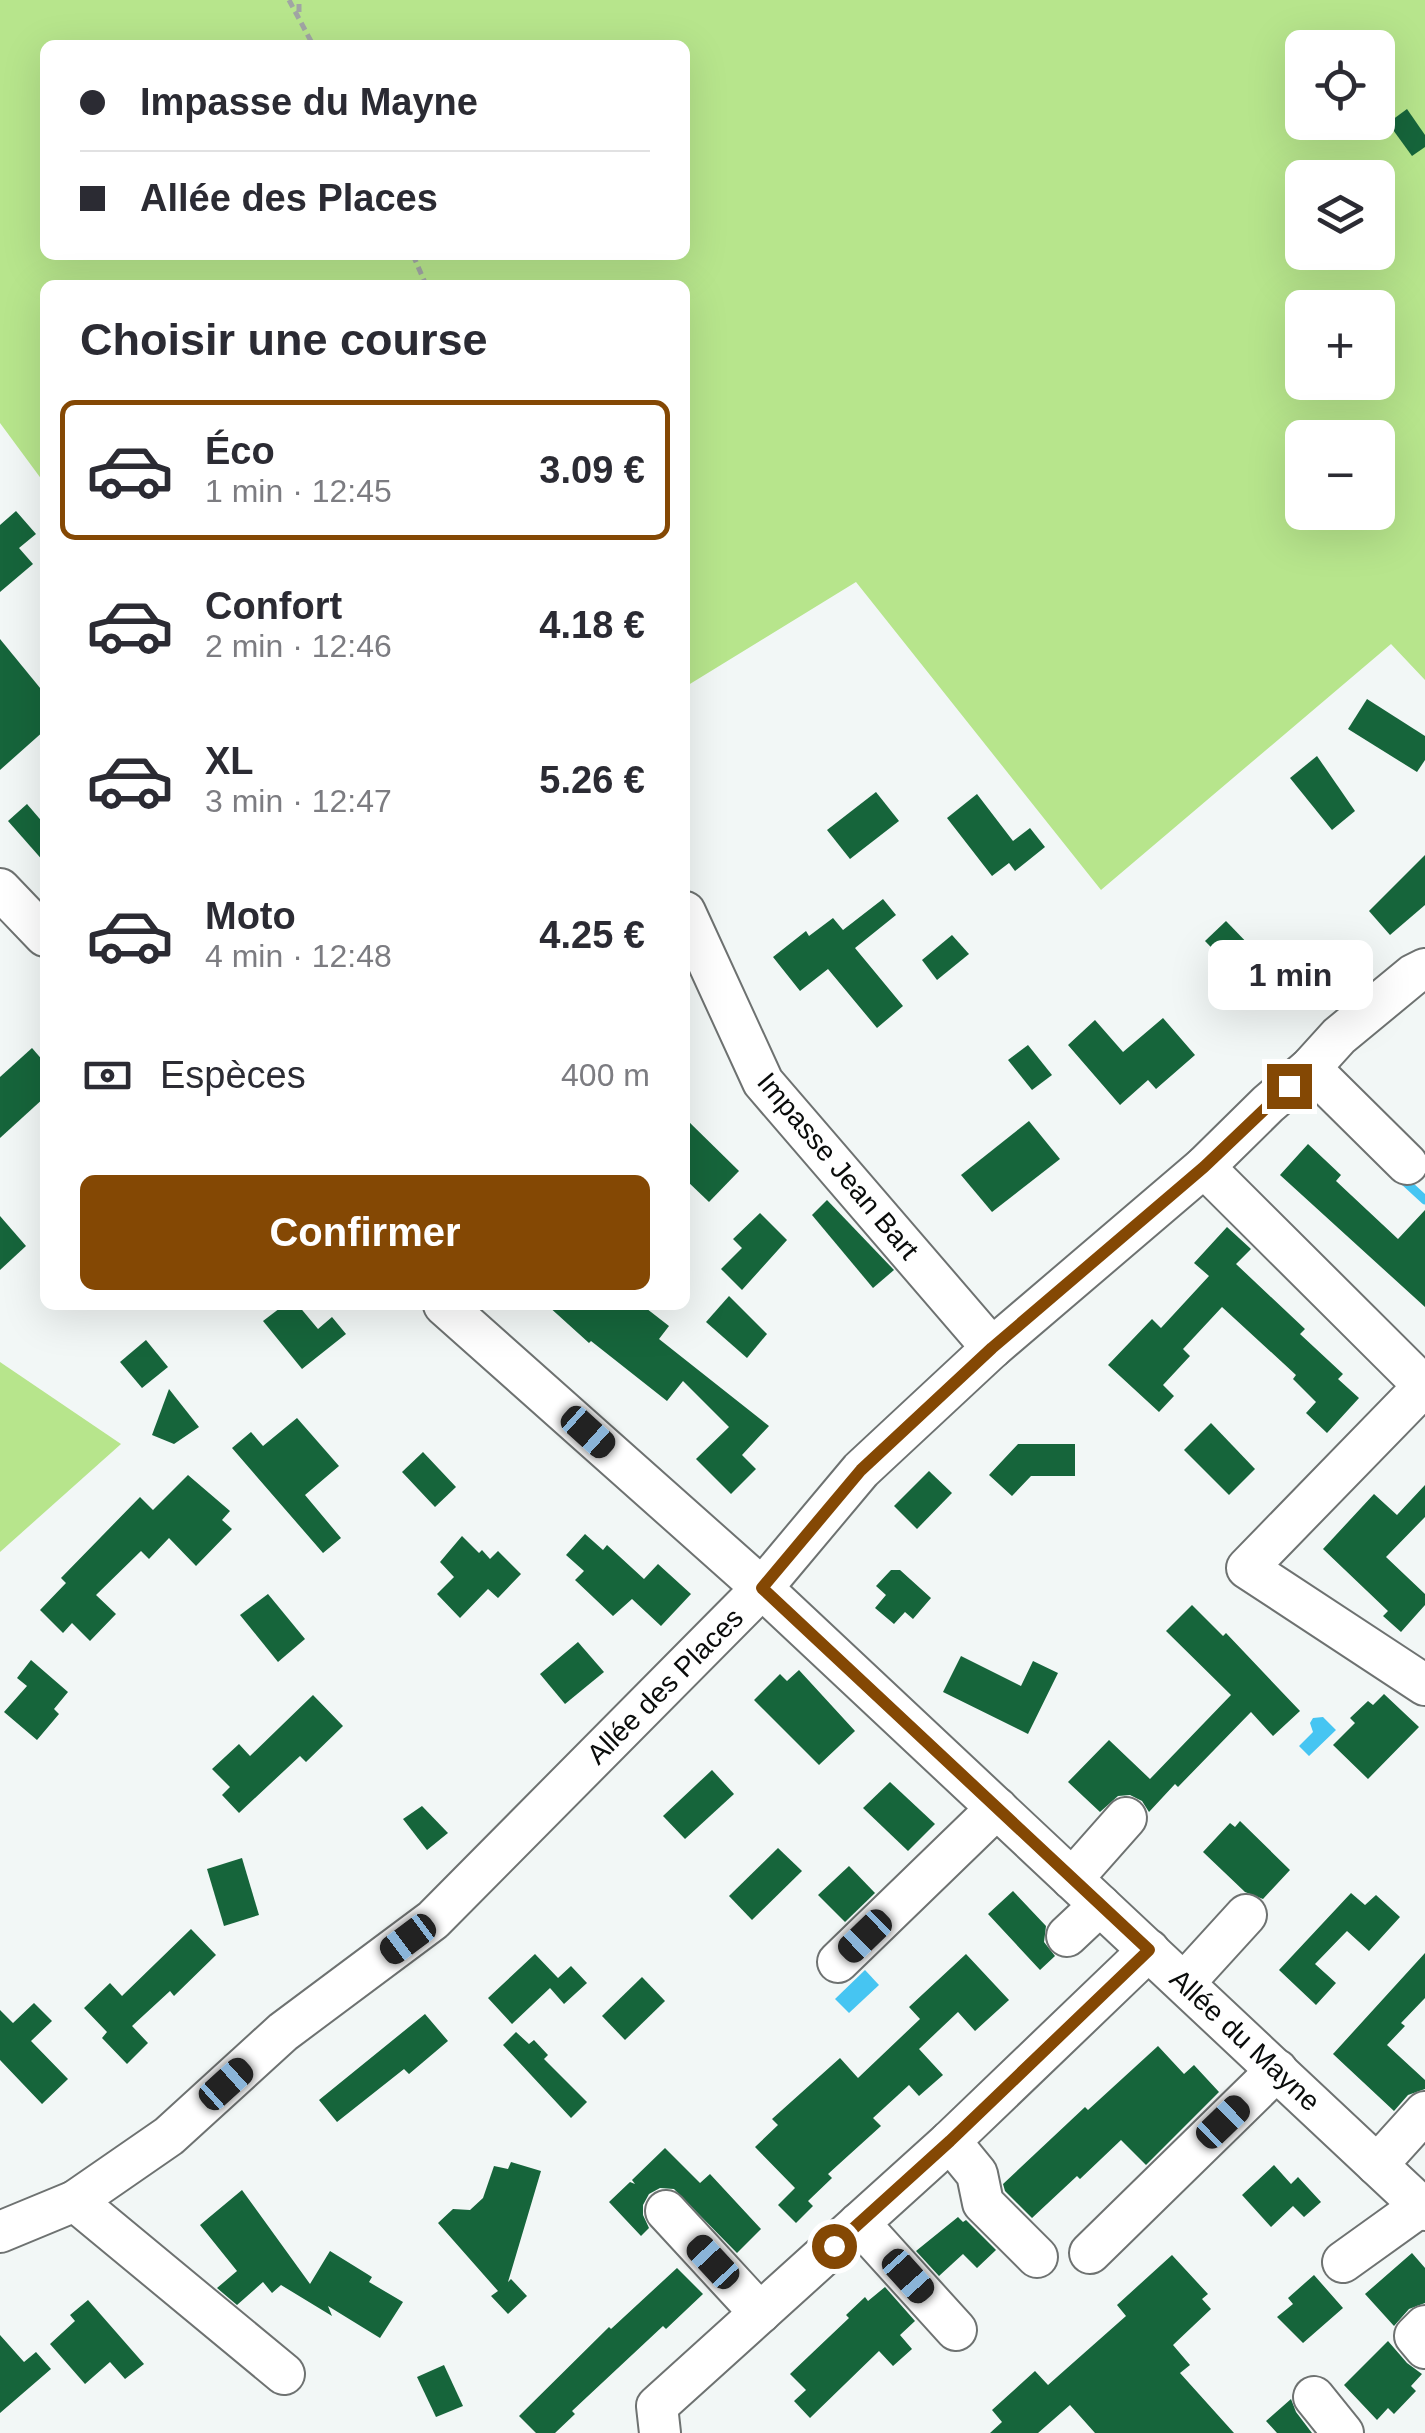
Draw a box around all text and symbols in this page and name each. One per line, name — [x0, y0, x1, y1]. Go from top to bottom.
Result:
map controls — [1285, 30, 1395, 530]
button: locate — [1285, 30, 1395, 140]
text: Impasse du Mayne — [140, 81, 478, 123]
button: layers — [1285, 160, 1395, 270]
text: Allée des Places — [140, 177, 438, 219]
button: + — [1285, 290, 1395, 400]
text: Choisir une course — [80, 314, 488, 365]
button: − — [1285, 420, 1395, 530]
icon: car — [85, 425, 175, 515]
text: Éco — [205, 430, 275, 472]
text: 3.09 € — [539, 449, 645, 491]
text: 1 min · 12:45 — [205, 473, 392, 509]
icon: car — [85, 580, 175, 670]
text: Confort — [205, 585, 342, 627]
text: 4.18 € — [539, 604, 645, 646]
text: 2 min · 12:46 — [205, 628, 392, 664]
icon: car — [85, 735, 175, 825]
text: XL — [205, 740, 254, 782]
text: 5.26 € — [539, 759, 645, 801]
text: 3 min · 12:47 — [205, 783, 392, 819]
icon: car — [85, 890, 175, 980]
text: Moto — [205, 895, 296, 937]
text: 4.25 € — [539, 914, 645, 956]
text: 4 min · 12:48 — [205, 938, 392, 974]
callout: 1 min — [1206, 941, 1372, 1011]
text: 1 min — [1249, 957, 1332, 993]
icon: cash — [80, 1048, 135, 1103]
text: Espèces — [160, 1054, 306, 1096]
text: 400 m — [561, 1057, 650, 1093]
route end — [1267, 1064, 1312, 1109]
street label: Impasse Jean Bart — [751, 1067, 925, 1266]
button: Confirmer — [80, 1175, 650, 1290]
car — [556, 1401, 620, 1463]
street label: Allée des Places — [581, 1602, 749, 1770]
car — [833, 1904, 897, 1968]
car — [375, 1909, 441, 1969]
street label: Allée du Mayne — [1164, 1963, 1326, 2117]
car — [194, 2053, 258, 2115]
car — [1191, 2090, 1255, 2154]
route start — [812, 2224, 857, 2269]
car — [682, 2230, 744, 2294]
car — [877, 2244, 939, 2308]

